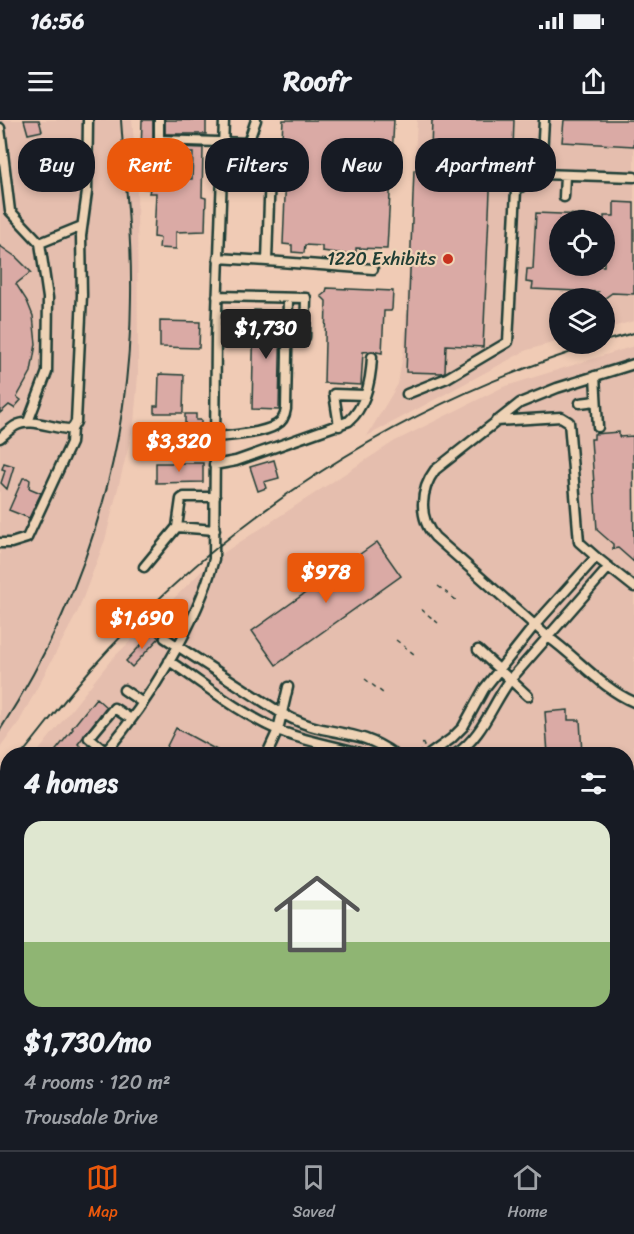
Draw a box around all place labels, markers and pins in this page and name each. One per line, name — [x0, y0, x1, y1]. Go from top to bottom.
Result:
place label: 1220 Exhibits — [327, 243, 437, 275]
marker: 1220 Exhibits — [441, 252, 455, 266]
pin: $1,730 — [217, 309, 315, 360]
pin: $3,320 — [130, 422, 228, 473]
pin: $978 — [290, 553, 362, 604]
pin: $1,690 — [93, 599, 191, 650]

